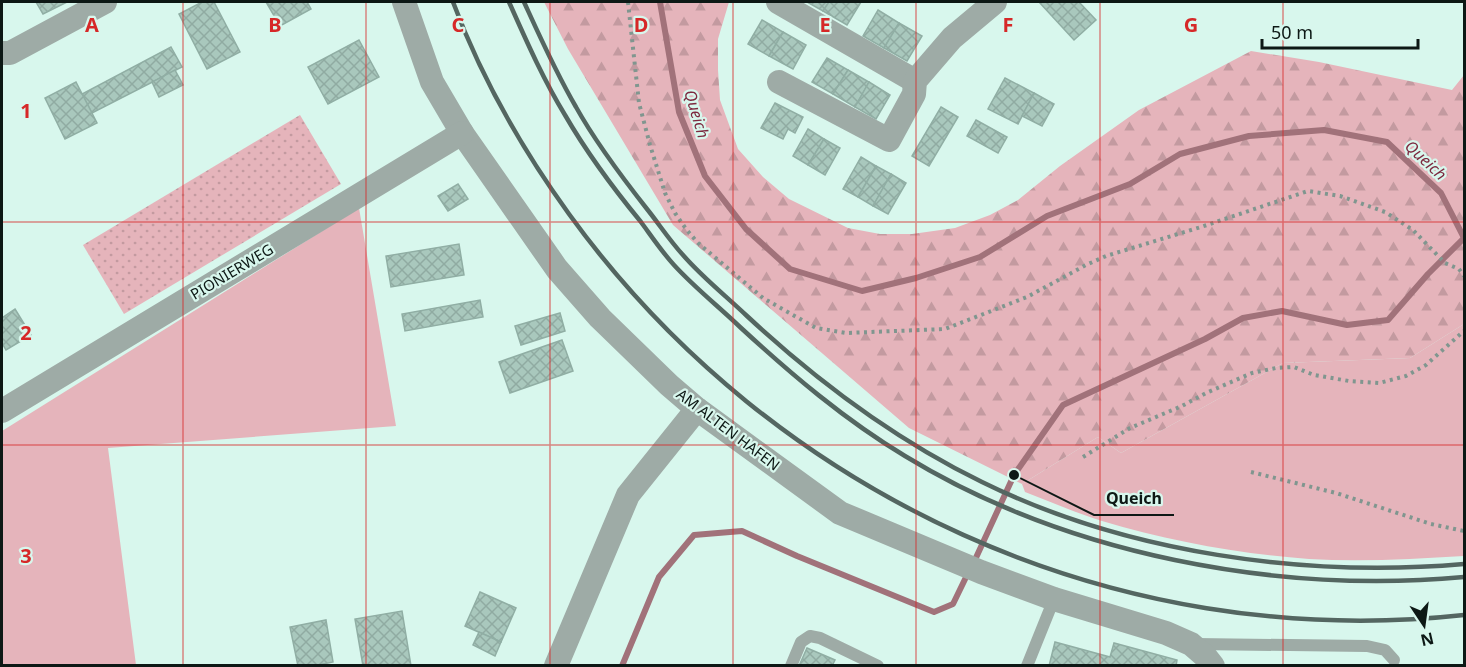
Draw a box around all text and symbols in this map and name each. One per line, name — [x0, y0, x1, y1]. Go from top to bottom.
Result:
text: A — [85, 11, 99, 38]
text: B — [268, 11, 282, 38]
text: C — [452, 11, 465, 38]
text: D — [634, 11, 648, 38]
text: E — [819, 11, 831, 38]
text: F — [1003, 11, 1013, 38]
text: G — [1184, 11, 1198, 38]
scale bar — [1262, 12, 1418, 50]
text: 50 m — [1271, 20, 1313, 44]
water label: Queich — [679, 87, 715, 141]
text: 1 — [20, 97, 32, 124]
water label: Queich — [1400, 135, 1452, 185]
street label: PIONIERWEG — [186, 239, 277, 304]
text: 2 — [20, 319, 32, 346]
street label: AM ALTEN HAFEN — [673, 384, 784, 475]
callout: Queich — [1094, 481, 1174, 515]
text: Queich — [1106, 487, 1162, 509]
text: 3 — [20, 542, 32, 569]
north arrow — [1394, 595, 1454, 655]
text: N — [1419, 627, 1436, 652]

